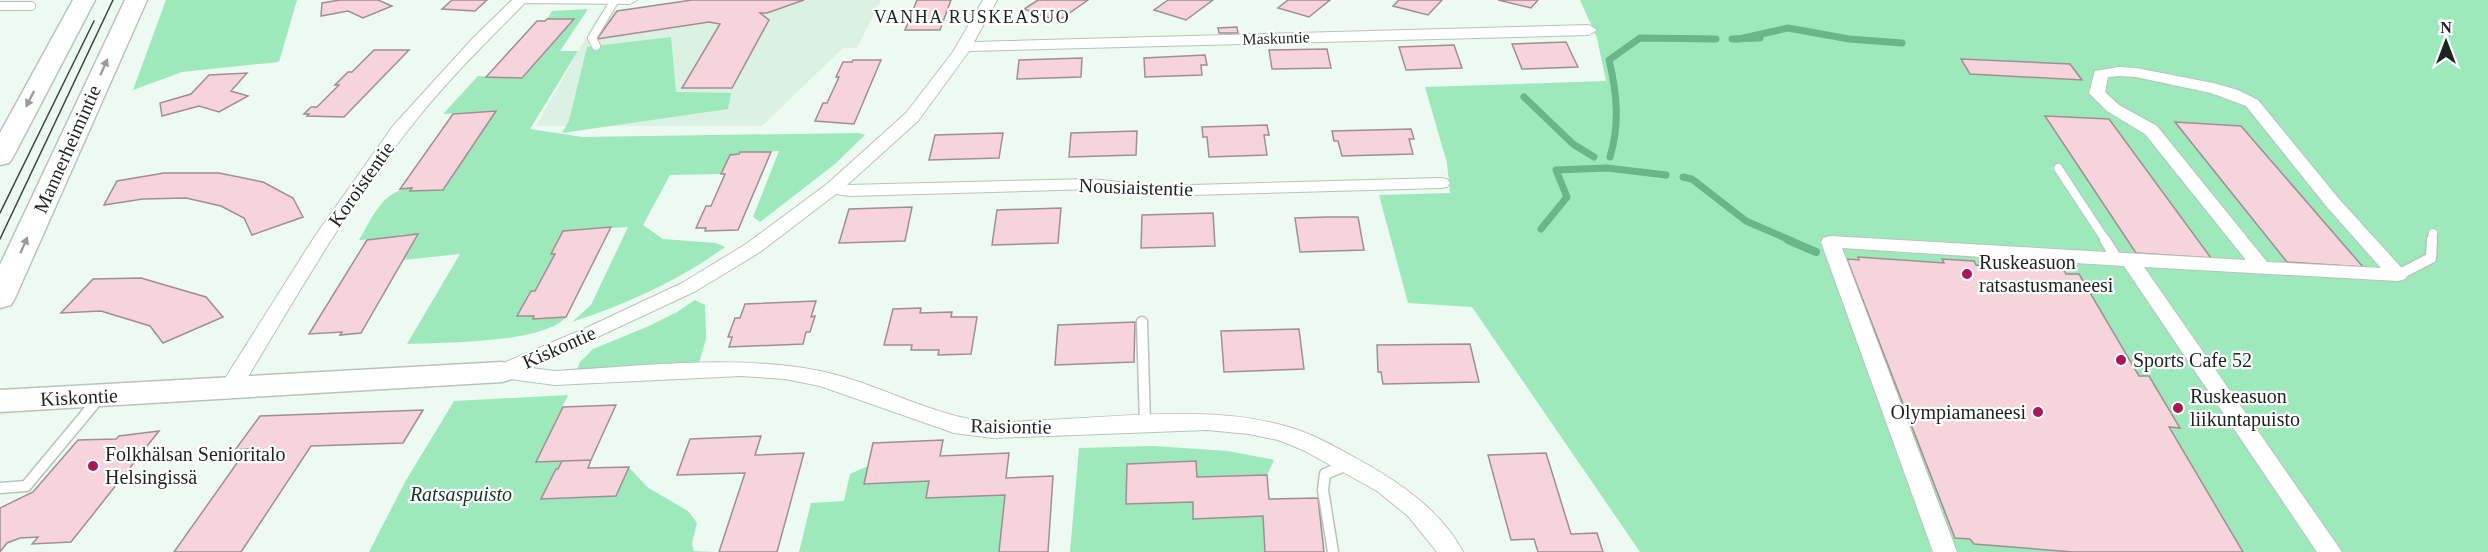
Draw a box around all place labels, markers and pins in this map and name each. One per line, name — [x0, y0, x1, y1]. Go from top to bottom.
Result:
place label: Ruskeasuon ratsastusmaneesi — [1979, 251, 2114, 296]
marker: Ruskeasuon ratsastusmaneesi — [1960, 267, 1974, 281]
place label: Sports Cafe 52 — [2133, 349, 2252, 372]
marker: Sports Cafe 52 — [2114, 353, 2128, 367]
place label: Ruskeasuon liikuntapuisto — [2190, 385, 2300, 431]
place label: Olympiamaneesi — [1890, 401, 2026, 424]
marker: Ruskeasuon liikuntapuisto — [2171, 401, 2185, 415]
marker: Olympiamaneesi — [2031, 405, 2045, 419]
place label: Folkhälsan Senioritalo Helsingissä — [105, 443, 286, 489]
marker: Folkhälsan Senioritalo Helsingissä — [86, 459, 100, 473]

